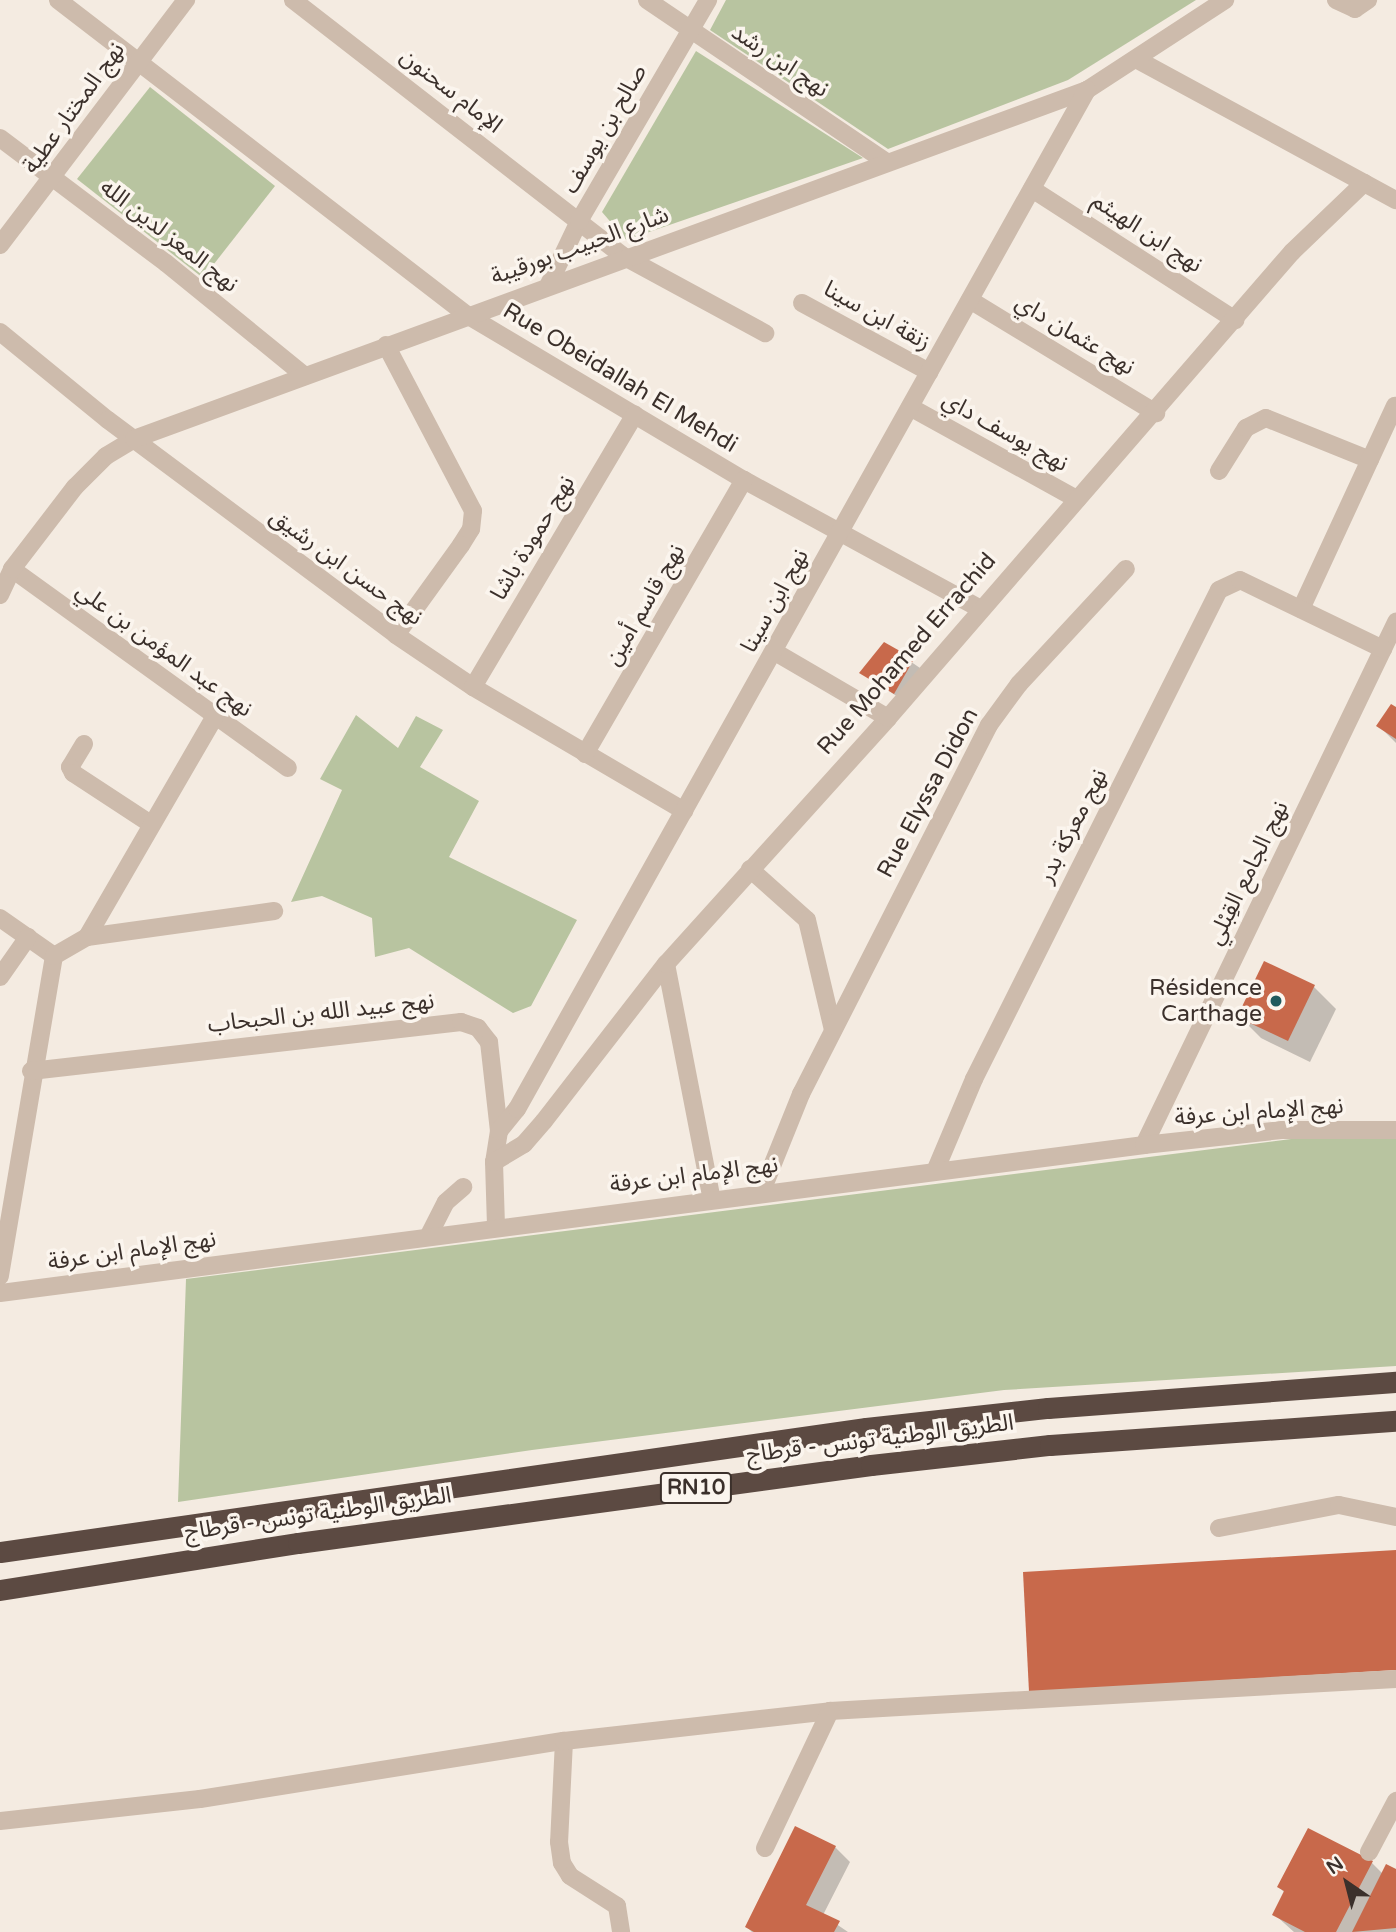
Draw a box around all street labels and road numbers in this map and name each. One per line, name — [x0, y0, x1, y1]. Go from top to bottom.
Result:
street label: نهج ابن رشد — [726, 18, 834, 104]
street label: نهج المختار عطية — [17, 37, 131, 179]
street label: الإمام سحنون — [394, 43, 508, 139]
street label: صالح بن يوسف — [557, 60, 653, 198]
street label: نهج المعز لدين الله — [94, 173, 244, 299]
street label: نهج ابن الهيثم — [1086, 187, 1208, 279]
street label: شارع الحبيب بورقيبة — [487, 201, 673, 291]
street label: زنقة ابن سينا — [819, 275, 935, 357]
street label: نهج عثمان داي — [1010, 289, 1140, 381]
street label: Rue Obeidallah El Mehdi — [498, 297, 742, 459]
street label: نهج يوسف داي — [937, 386, 1073, 478]
street label: نهج حمودة باشا — [485, 471, 581, 605]
street label: نهج حسن ابن رشيق — [264, 502, 428, 632]
street label: نهج قاسم أمين — [599, 539, 691, 671]
street label: نهج ابن سينا — [735, 544, 815, 658]
street label: Rue Mohamed Errachid — [812, 547, 1002, 761]
street label: نهج عبد المؤمن بن علي — [70, 577, 258, 723]
street label: Rue Elyssa Didon — [872, 703, 984, 883]
street label: نهج معركة بدر — [1032, 764, 1114, 888]
street label: نهج الجامع القِبْلي — [1201, 797, 1295, 949]
street label: نهج عبيد الله بن الحبحاب — [206, 987, 436, 1039]
street label: نهج الإمام ابن عرفة — [1174, 1092, 1344, 1132]
street label: نهج الإمام ابن عرفة — [608, 1151, 780, 1199]
street label: نهج الإمام ابن عرفة — [46, 1226, 218, 1276]
street label: الطريق الوطنية تونس - قرطاج — [745, 1409, 1015, 1469]
road number: RN10 — [659, 1470, 733, 1506]
street label: الطريق الوطنية تونس - قرطاج — [183, 1482, 453, 1546]

